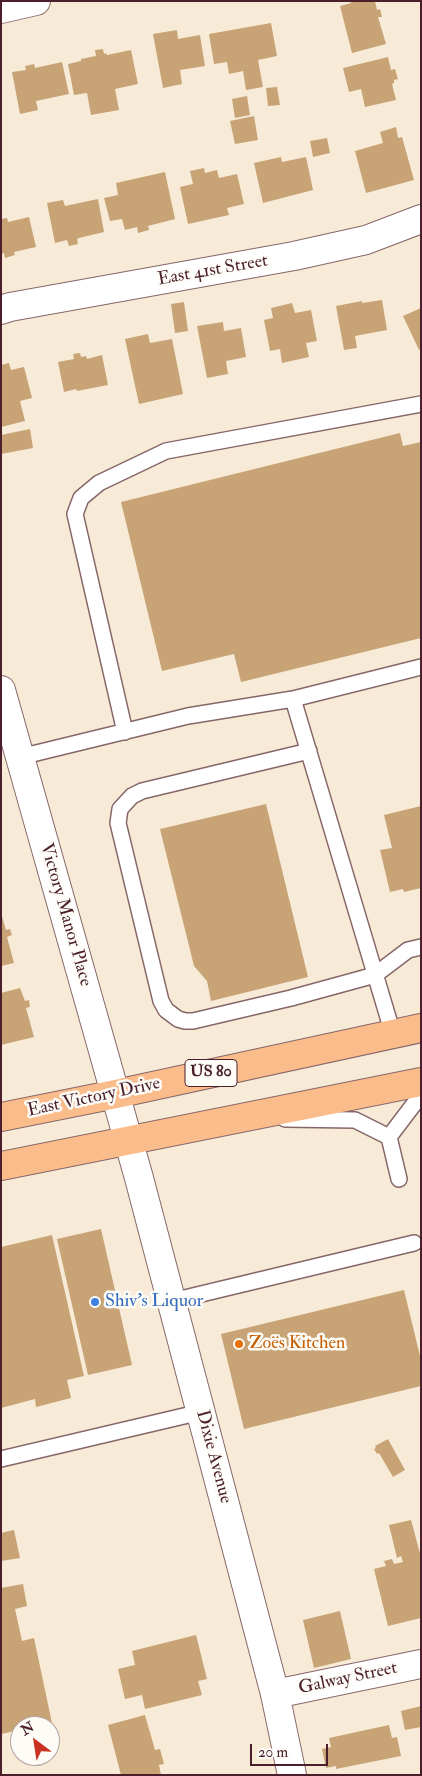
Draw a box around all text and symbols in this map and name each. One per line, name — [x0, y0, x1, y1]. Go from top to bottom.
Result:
street label: East 41st Street — [156, 251, 270, 291]
street label: Victory Manor Place — [34, 841, 96, 989]
road number: US 80 — [185, 1060, 237, 1086]
street label: East Victory Drive — [26, 1073, 162, 1123]
place label: Shiv’s Liquor — [105, 1291, 203, 1313]
marker: Shiv’s Liquor — [89, 1296, 101, 1308]
place label: Zoës Kitchen — [249, 1333, 345, 1355]
marker: Zoës Kitchen — [233, 1338, 245, 1350]
street label: Dixie Avenue — [190, 1408, 236, 1506]
street label: Galway Street — [297, 1658, 399, 1700]
north arrow — [10, 1716, 60, 1766]
text: N — [18, 1718, 37, 1739]
scale bar — [252, 1734, 330, 1766]
text: 20 m — [258, 1743, 288, 1762]

